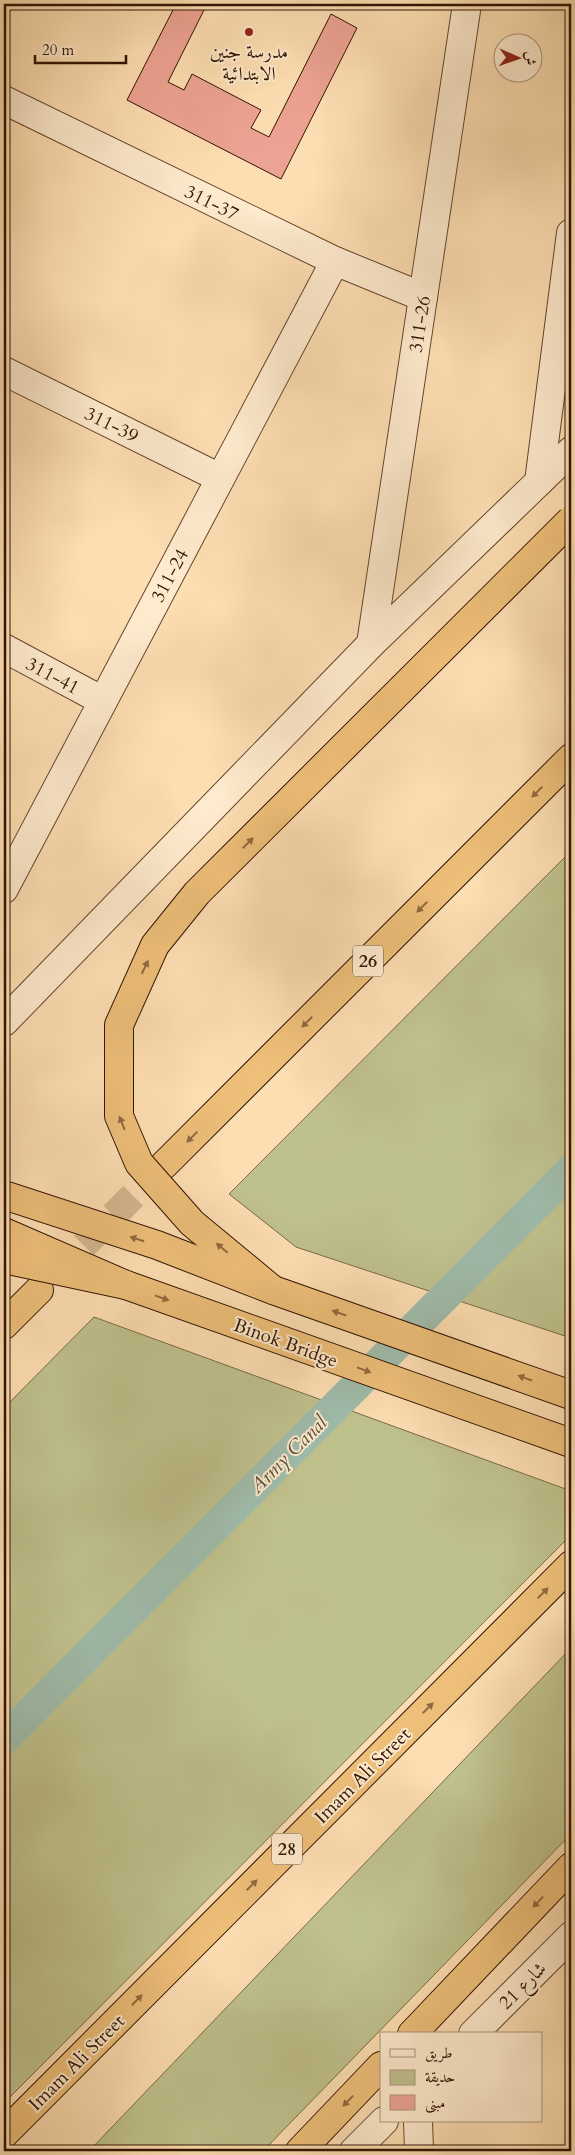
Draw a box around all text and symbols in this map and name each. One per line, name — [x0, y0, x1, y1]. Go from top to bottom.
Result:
marker: مدرسة جنين الابتدائية — [243, 26, 255, 38]
scale bar — [35, 32, 126, 64]
north arrow — [492, 32, 542, 82]
place label: مدرسة جنين الابتدائية — [210, 39, 288, 87]
text: 20 m — [42, 40, 74, 60]
text: ش — [521, 51, 540, 66]
street label: 311-37 — [180, 179, 243, 227]
street label: 311-26 — [403, 294, 437, 354]
street label: 311-39 — [80, 401, 143, 449]
street label: 311-24 — [145, 544, 195, 607]
street label: 311-41 — [21, 651, 84, 701]
one-way arrow — [531, 786, 543, 798]
one-way arrow — [242, 837, 254, 849]
one-way arrow — [416, 901, 428, 913]
road number: 26 — [353, 946, 383, 976]
one-way arrow — [141, 960, 149, 974]
one-way arrow — [301, 1016, 313, 1028]
one-way arrow — [118, 1115, 126, 1130]
one-way arrow — [186, 1131, 198, 1143]
one-way arrow — [130, 1234, 145, 1242]
one-way arrow — [216, 1242, 229, 1253]
one-way arrow — [155, 1294, 170, 1302]
one-way arrow — [331, 1309, 346, 1317]
street label: Binok Bridge — [230, 1312, 341, 1374]
one-way arrow — [357, 1367, 372, 1374]
one-way arrow — [518, 1374, 533, 1382]
water label: Army Canal — [243, 1409, 334, 1500]
one-way arrow — [537, 1587, 549, 1599]
one-way arrow — [422, 1702, 434, 1714]
street label: Imam Ali Street — [309, 1722, 417, 1830]
road number: 28 — [272, 1834, 302, 1865]
one-way arrow — [246, 1879, 258, 1891]
one-way arrow — [532, 1896, 544, 1908]
street label: شارع 21 — [493, 1956, 554, 2017]
one-way arrow — [131, 1994, 143, 2006]
street label: Imam Ali Street — [23, 2009, 131, 2117]
legend — [380, 2032, 542, 2122]
text: طريق — [425, 2043, 452, 2063]
text: حديقة — [425, 2067, 455, 2087]
text: مبنى — [425, 2093, 445, 2114]
one-way arrow — [342, 2095, 354, 2107]

